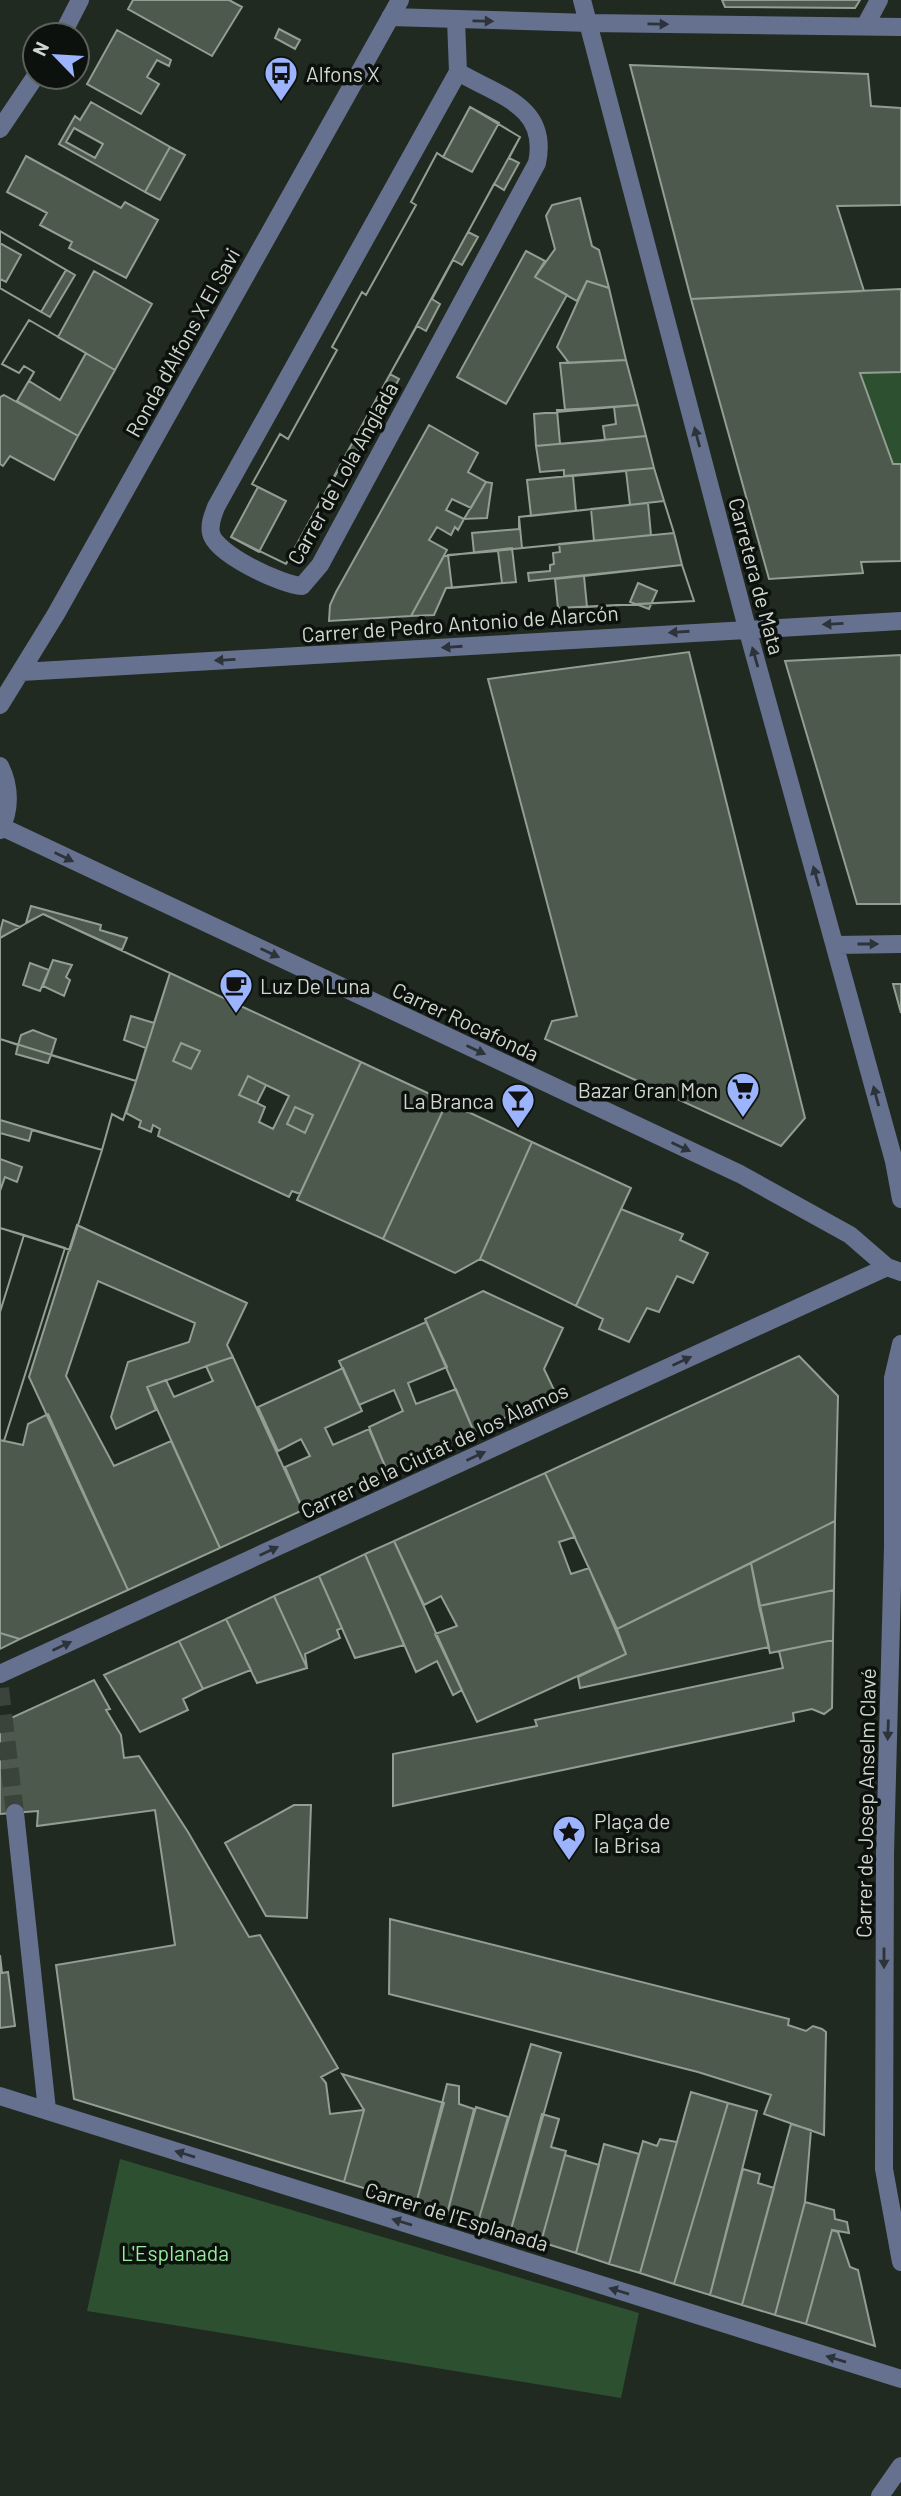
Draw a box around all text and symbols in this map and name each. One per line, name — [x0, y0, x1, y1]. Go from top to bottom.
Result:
one-way arrow — [472, 15, 494, 27]
one-way arrow — [647, 18, 669, 30]
north arrow — [21, 21, 91, 91]
text: N — [27, 38, 53, 59]
bus stop icon: Alfons X — [262, 54, 300, 103]
place label: Alfons X — [306, 61, 380, 86]
street label: Ronda d'Alfons X El Savi — [120, 243, 244, 441]
street label: Carrer de Lola Anglada — [281, 377, 403, 569]
one-way arrow — [691, 426, 702, 448]
street label: Carretera de Mata — [724, 495, 790, 657]
street label: Carrer de Pedro Antonio de Alarcón — [301, 599, 619, 647]
one-way arrow — [822, 619, 844, 630]
one-way arrow — [668, 627, 690, 638]
one-way arrow — [441, 641, 463, 652]
one-way arrow — [749, 646, 760, 668]
one-way arrow — [214, 655, 236, 666]
one-way arrow — [54, 851, 74, 862]
one-way arrow — [811, 865, 821, 886]
one-way arrow — [858, 939, 880, 950]
one-way arrow — [260, 948, 280, 959]
cafe icon: Luz De Luna — [217, 966, 255, 1015]
place label: Luz De Luna — [260, 973, 370, 998]
street label: Carrer Rocafonda — [389, 976, 543, 1066]
one-way arrow — [465, 1045, 486, 1056]
supermarket icon: Bazar Gran Mon — [724, 1070, 762, 1119]
place label: Bazar Gran Mon — [578, 1077, 718, 1102]
bar icon: La Branca — [499, 1081, 537, 1130]
one-way arrow — [870, 1084, 881, 1106]
place label: La Branca — [403, 1088, 494, 1113]
one-way arrow — [671, 1141, 691, 1153]
one-way arrow — [672, 1355, 692, 1367]
street label: Carrer de la Ciutat de los Àlamos — [296, 1377, 572, 1523]
one-way arrow — [465, 1450, 486, 1461]
one-way arrow — [259, 1545, 279, 1557]
one-way arrow — [52, 1640, 72, 1651]
street label: Carrer de Josep Anselm Clavé — [850, 1668, 880, 1938]
one-way arrow — [882, 1719, 894, 1741]
place label: Plaça de la Brisa — [594, 1808, 671, 1857]
place icon: Plaça de la Brisa — [550, 1813, 588, 1862]
one-way arrow — [878, 1947, 890, 1969]
one-way arrow — [174, 2148, 195, 2159]
street label: Carrer de l'Esplanada — [362, 2176, 552, 2256]
one-way arrow — [391, 2217, 412, 2227]
park label: L'Esplanada — [121, 2240, 229, 2265]
one-way arrow — [608, 2285, 629, 2295]
one-way arrow — [825, 2353, 846, 2363]

